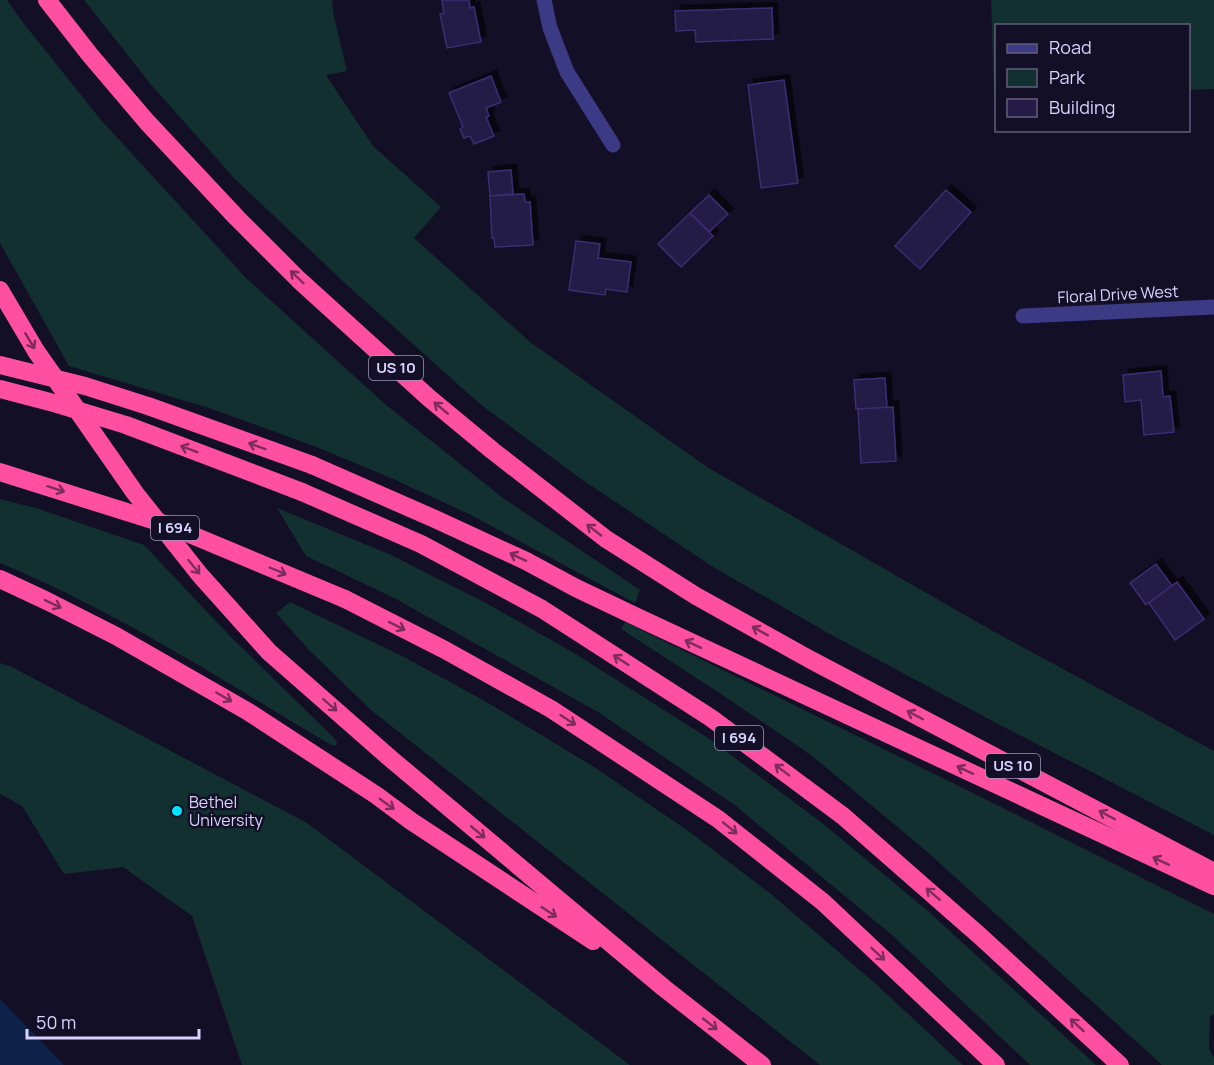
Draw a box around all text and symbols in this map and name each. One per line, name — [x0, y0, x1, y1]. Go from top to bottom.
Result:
legend — [995, 24, 1190, 132]
text: Road — [1049, 35, 1092, 59]
text: Park — [1049, 65, 1086, 89]
text: Building — [1049, 95, 1115, 119]
one-way arrow — [289, 270, 304, 285]
street label: Floral Drive West — [1057, 280, 1179, 308]
one-way arrow — [24, 332, 36, 349]
road number: US 10 — [369, 356, 423, 380]
one-way arrow — [434, 401, 449, 415]
one-way arrow — [248, 439, 267, 450]
one-way arrow — [180, 442, 199, 453]
one-way arrow — [46, 484, 65, 495]
road number: I 694 — [151, 516, 199, 540]
one-way arrow — [586, 523, 602, 536]
one-way arrow — [510, 551, 528, 563]
one-way arrow — [187, 558, 200, 574]
one-way arrow — [268, 566, 287, 577]
one-way arrow — [44, 598, 62, 610]
one-way arrow — [388, 620, 406, 632]
one-way arrow — [752, 625, 769, 637]
one-way arrow — [685, 637, 703, 649]
one-way arrow — [613, 654, 630, 666]
one-way arrow — [215, 692, 232, 704]
one-way arrow — [322, 698, 337, 712]
one-way arrow — [907, 708, 925, 720]
one-way arrow — [559, 713, 576, 726]
road number: I 694 — [715, 726, 763, 750]
road number: US 10 — [986, 754, 1040, 778]
one-way arrow — [774, 764, 790, 777]
one-way arrow — [957, 764, 975, 775]
place label: Bethel University — [189, 791, 263, 831]
one-way arrow — [379, 797, 395, 810]
marker: Bethel University — [170, 804, 184, 818]
one-way arrow — [1098, 809, 1116, 820]
one-way arrow — [721, 822, 737, 835]
one-way arrow — [470, 825, 485, 839]
one-way arrow — [1152, 855, 1170, 867]
one-way arrow — [926, 887, 941, 901]
one-way arrow — [541, 906, 557, 918]
one-way arrow — [870, 947, 885, 961]
scale bar — [27, 1002, 200, 1040]
text: 50 m — [36, 1010, 76, 1034]
one-way arrow — [702, 1018, 718, 1031]
one-way arrow — [1070, 1018, 1085, 1032]

